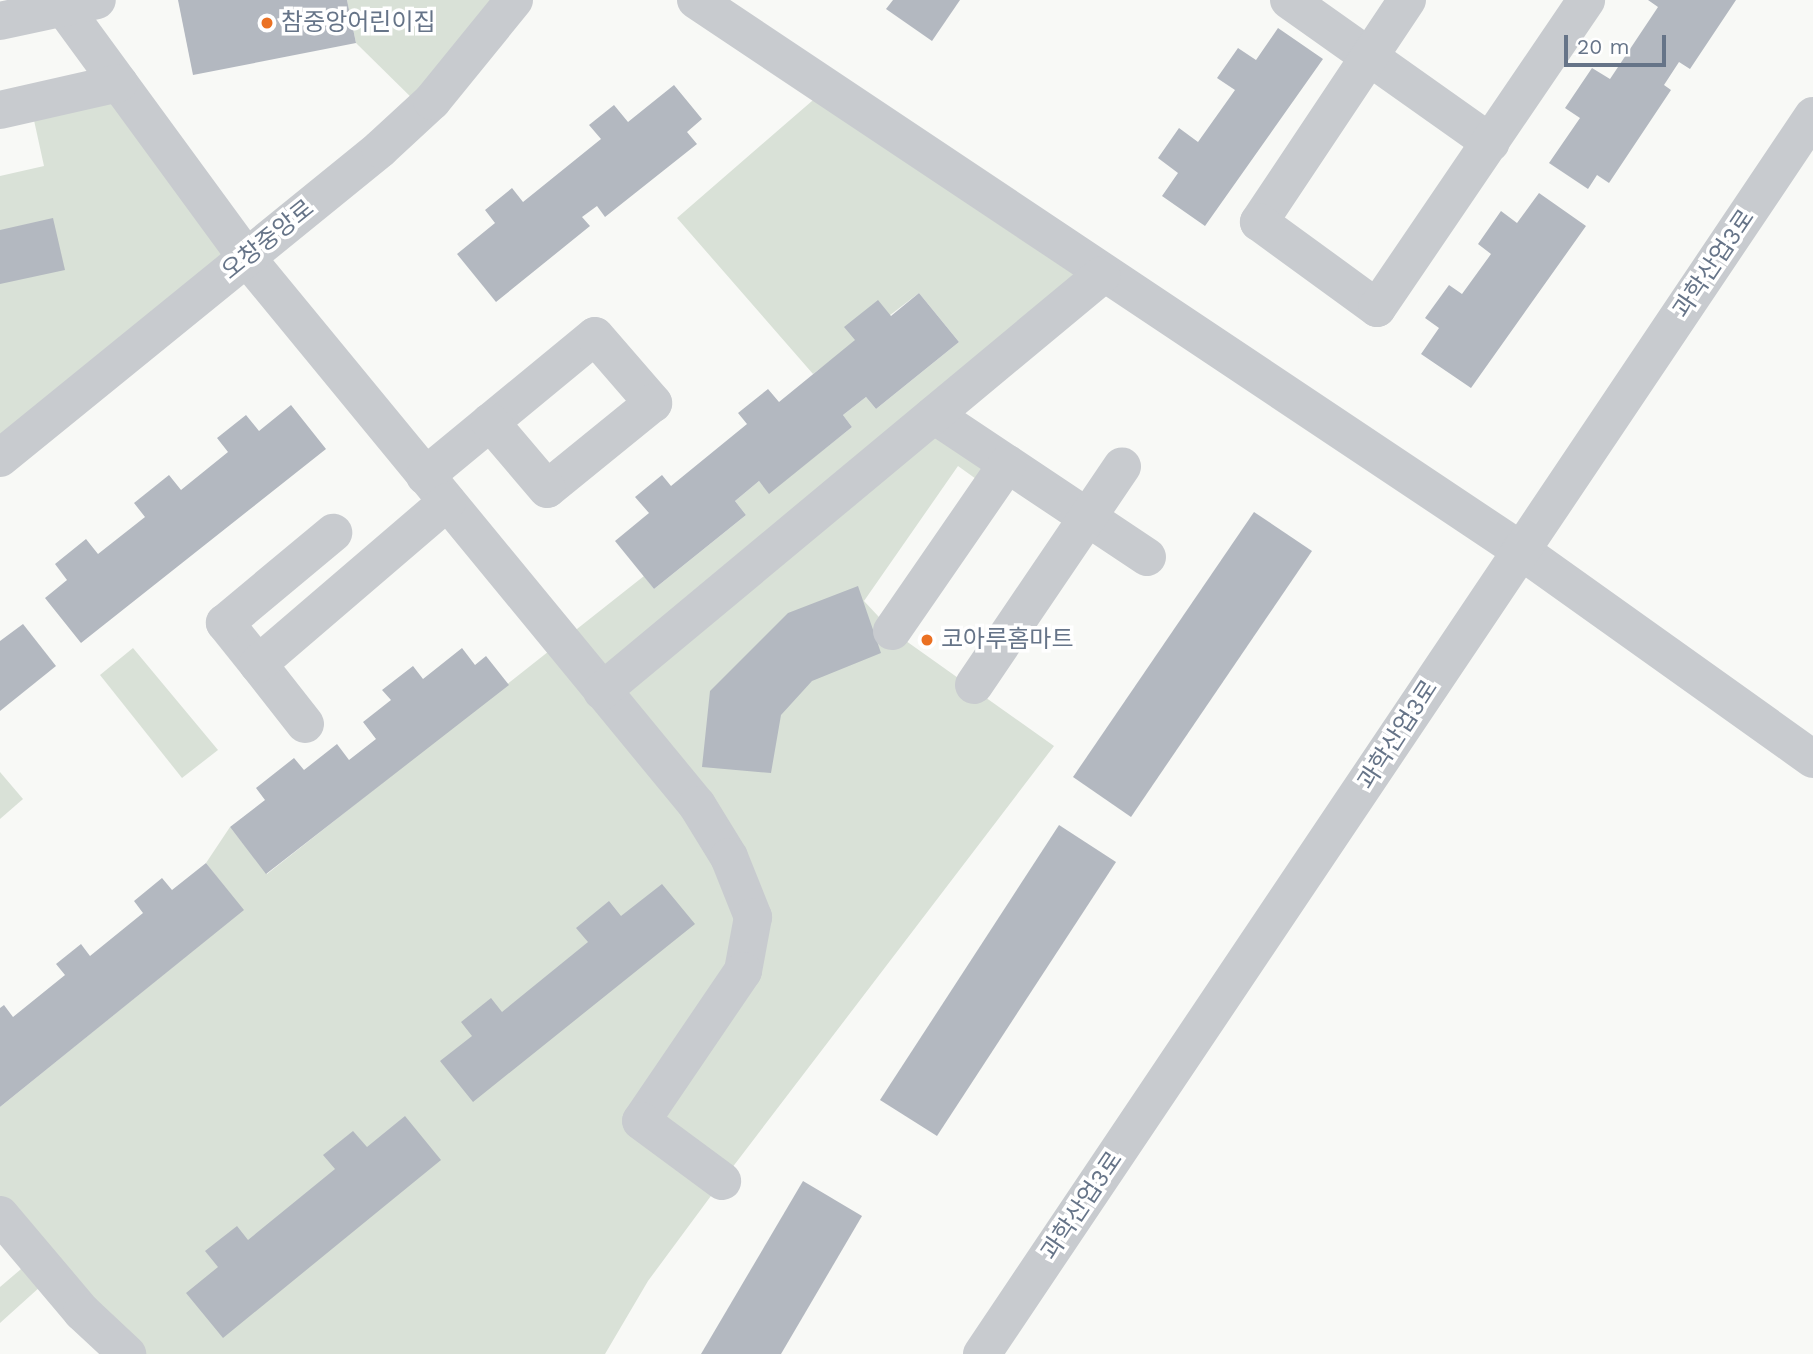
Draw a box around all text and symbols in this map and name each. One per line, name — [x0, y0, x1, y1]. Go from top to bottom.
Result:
place label: 참중앙어린이집 — [281, 9, 436, 37]
marker: 참중앙어린이집 — [259, 15, 275, 31]
scale bar — [1568, 21, 1670, 65]
text: 20 m — [1577, 34, 1629, 59]
street label: 오창중앙로 — [216, 194, 320, 286]
street label: 과학산업3로 — [1667, 204, 1761, 324]
place label: 코아루홈마트 — [941, 626, 1073, 654]
marker: 코아루홈마트 — [919, 632, 935, 648]
street label: 과학산업3로 — [1352, 675, 1444, 795]
street label: 과학산업3로 — [1035, 1146, 1129, 1266]

